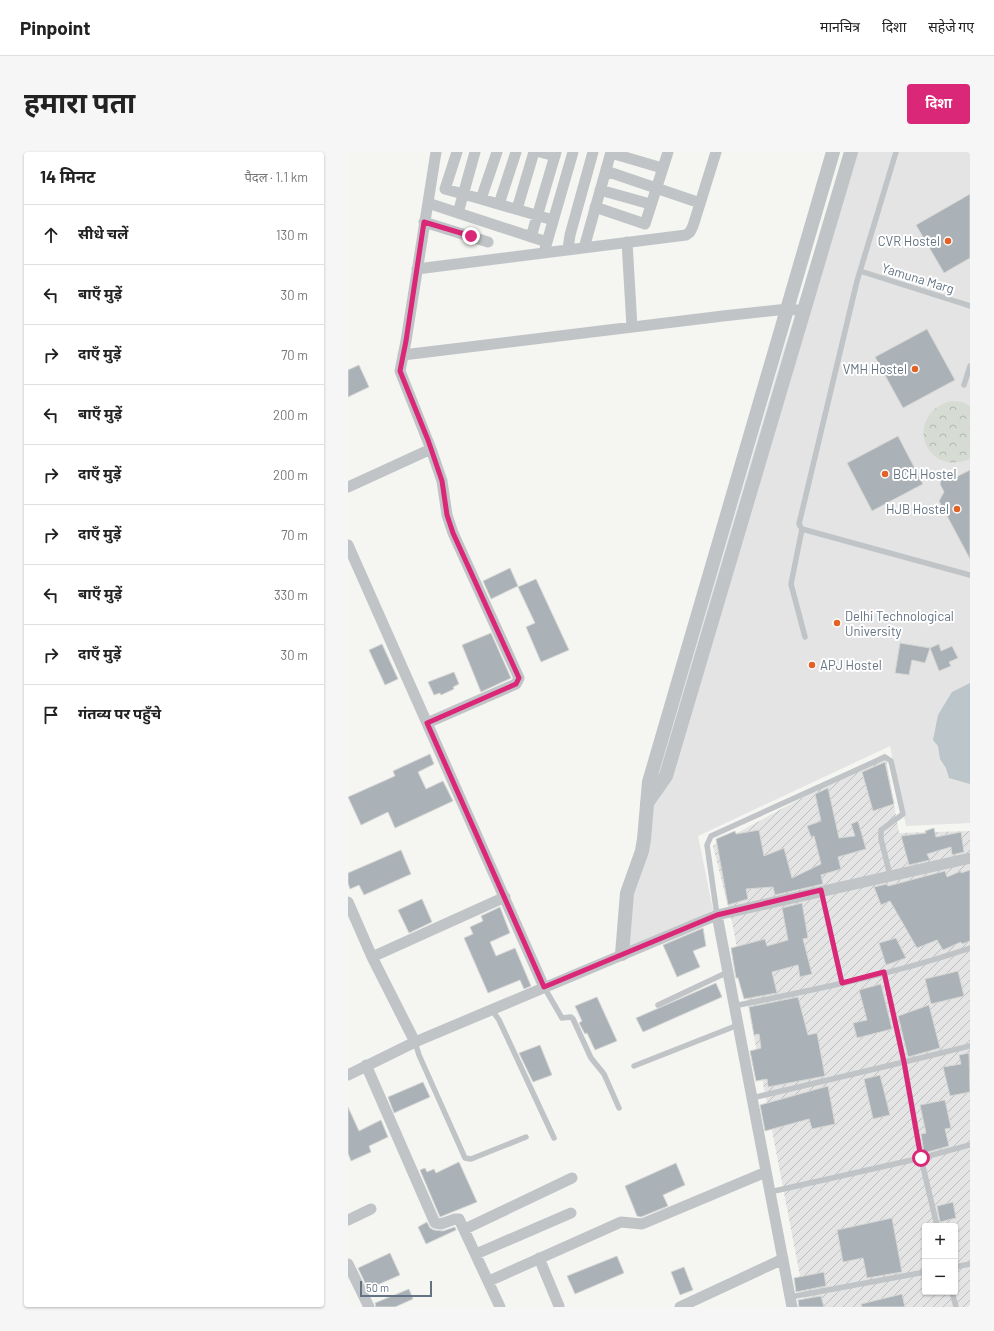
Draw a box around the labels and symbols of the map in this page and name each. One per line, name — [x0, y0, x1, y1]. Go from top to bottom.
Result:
route end — [462, 227, 480, 245]
place label: CVR Hostel — [878, 233, 940, 249]
marker: CVR Hostel — [943, 236, 953, 246]
street label: Yamuna Marg — [880, 259, 956, 297]
place label: VMH Hostel — [843, 361, 907, 377]
marker: VMH Hostel — [910, 364, 920, 374]
place label: BCH Hostel — [893, 466, 956, 482]
marker: BCH Hostel — [880, 469, 890, 479]
place label: HJB Hostel — [886, 501, 949, 517]
marker: HJB Hostel — [952, 504, 962, 514]
place label: Delhi Technological University — [845, 608, 954, 639]
marker: Delhi Technological University — [832, 618, 842, 628]
place label: APJ Hostel — [820, 657, 882, 673]
marker: APJ Hostel — [807, 660, 817, 670]
route start — [912, 1149, 930, 1167]
scale bar — [360, 1279, 432, 1298]

